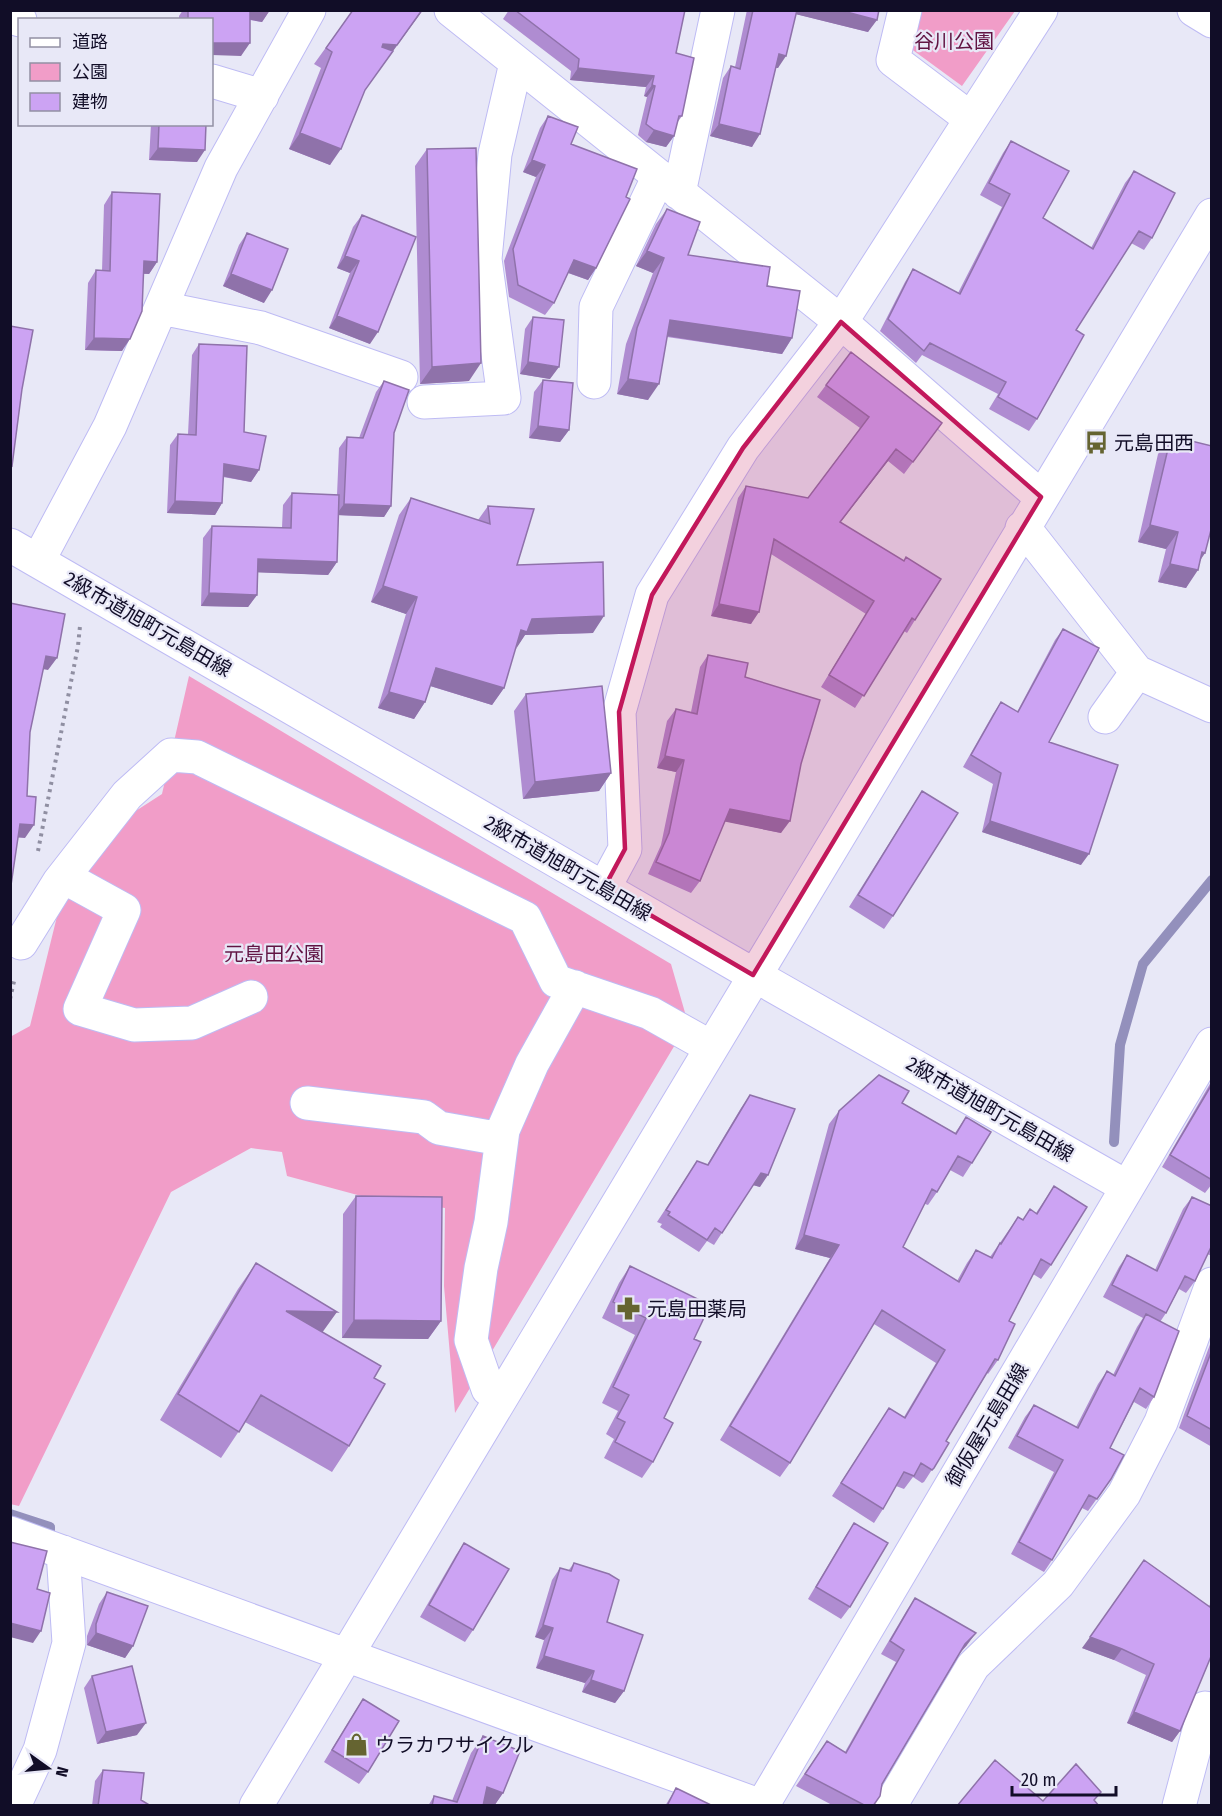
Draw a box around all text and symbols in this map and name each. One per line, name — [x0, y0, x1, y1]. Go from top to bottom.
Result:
legend — [18, 18, 213, 126]
park label: 谷川公園 — [914, 29, 994, 53]
text: 道路 — [72, 31, 108, 53]
text: 公園 — [72, 61, 108, 83]
text: 建物 — [72, 91, 108, 113]
bus stop icon: 元島田西 — [1083, 430, 1109, 456]
place label: 元島田西 — [1114, 431, 1194, 455]
street label: 2級市道旭町元島田線 — [60, 566, 236, 682]
street label: 2級市道旭町元島田線 — [480, 810, 656, 926]
park label: 元島田公園 — [224, 942, 324, 966]
street label: 2級市道旭町元島田線 — [902, 1051, 1078, 1167]
pharmacy icon: 元島田薬局 — [616, 1296, 642, 1322]
place label: 元島田薬局 — [647, 1297, 747, 1321]
street label: 御仮屋元島田線 — [941, 1359, 1033, 1491]
shop icon: ウラカワサイクル — [344, 1732, 370, 1758]
place label: ウラカワサイクル — [375, 1733, 534, 1757]
north arrow — [18, 1738, 78, 1798]
scale bar — [1012, 1759, 1116, 1797]
text: N — [52, 1765, 72, 1779]
text: 20 m — [1021, 1769, 1056, 1791]

